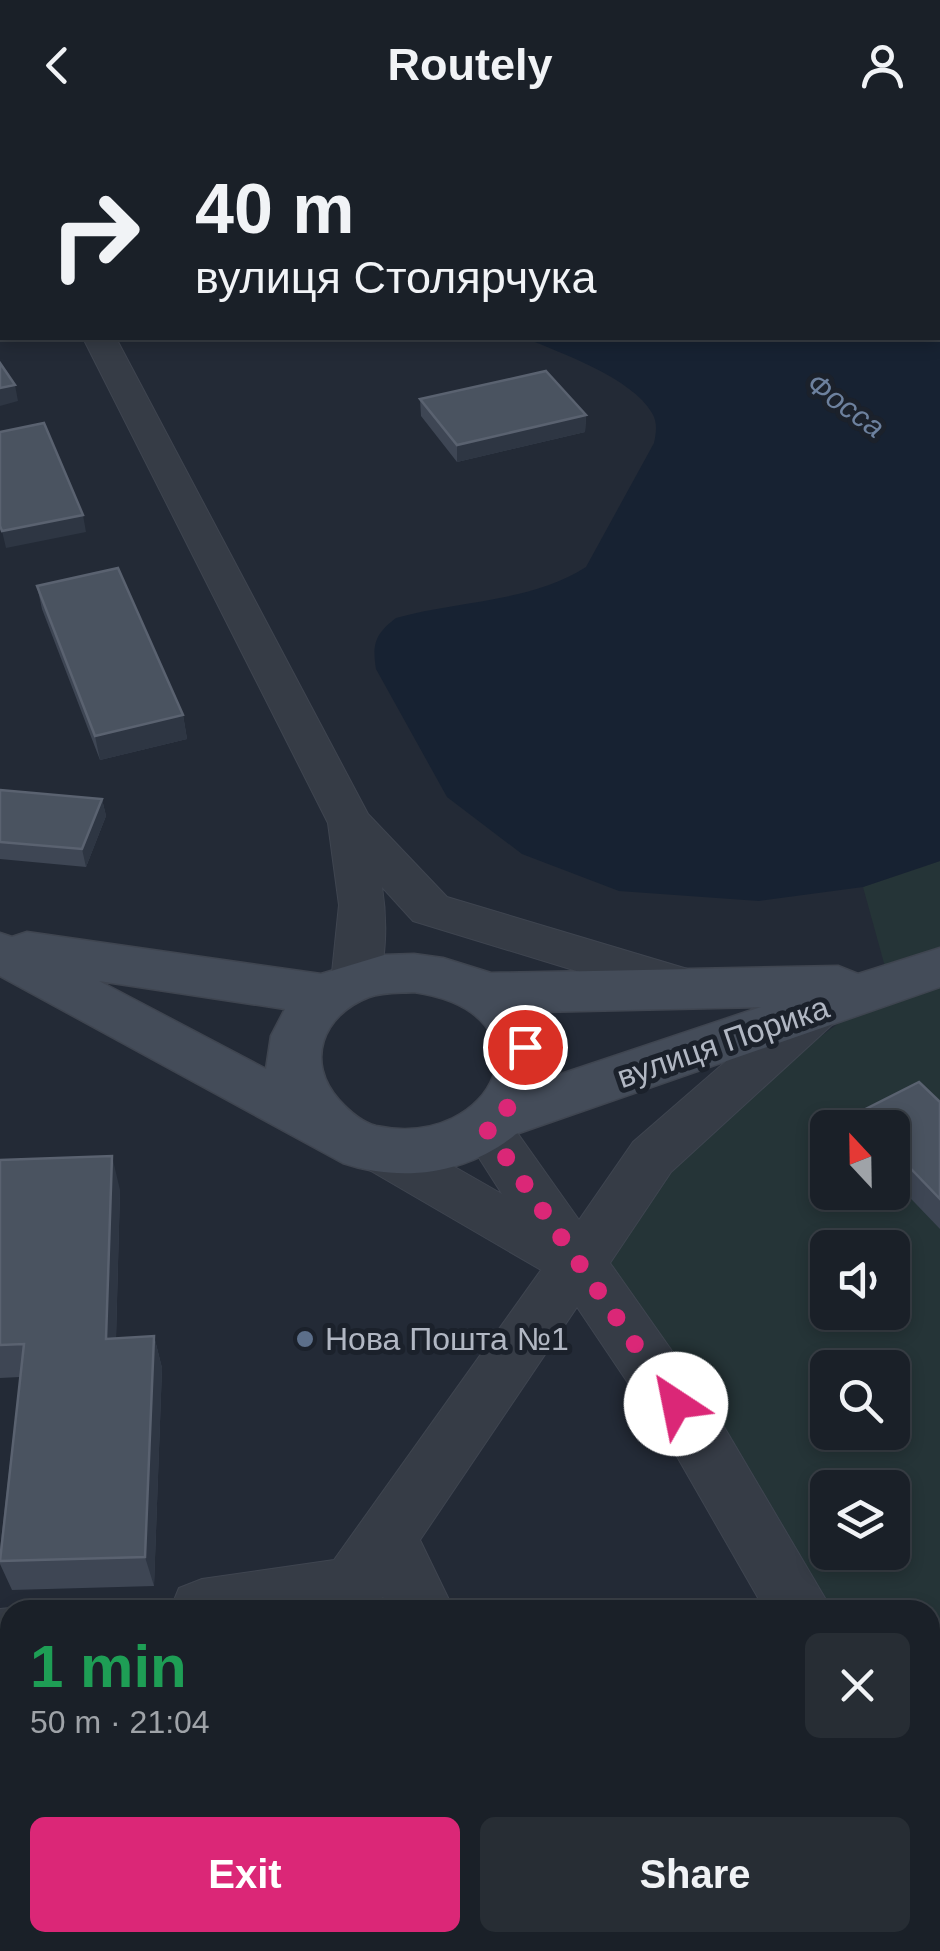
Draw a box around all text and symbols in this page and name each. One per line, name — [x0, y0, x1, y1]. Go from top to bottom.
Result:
icon: back — [30, 38, 85, 93]
icon: person — [855, 38, 910, 93]
text: Routely — [387, 39, 553, 90]
icon: right — [30, 170, 160, 300]
text: 40 m — [195, 170, 355, 248]
text: вулиця Столярчука — [195, 252, 596, 303]
water label: Фосса — [801, 366, 891, 444]
street label: вулиця Порика — [612, 989, 834, 1095]
pin — [483, 1005, 568, 1090]
icon: arrive — [498, 1020, 553, 1075]
north arrow — [810, 1110, 910, 1210]
map controls — [810, 1110, 910, 1570]
button: sound — [810, 1230, 910, 1330]
place label: Нова Пошта №1 — [325, 1321, 569, 1357]
marker: Нова Пошта №1 — [294, 1328, 316, 1350]
button: search — [810, 1350, 910, 1450]
position arrow — [624, 1352, 728, 1456]
button: layers — [810, 1470, 910, 1570]
text: 1 min — [30, 1633, 187, 1700]
button: close — [805, 1633, 910, 1738]
text: 50 m · 21:04 — [30, 1704, 210, 1740]
button: Exit — [30, 1817, 460, 1932]
button: Share — [480, 1817, 910, 1932]

